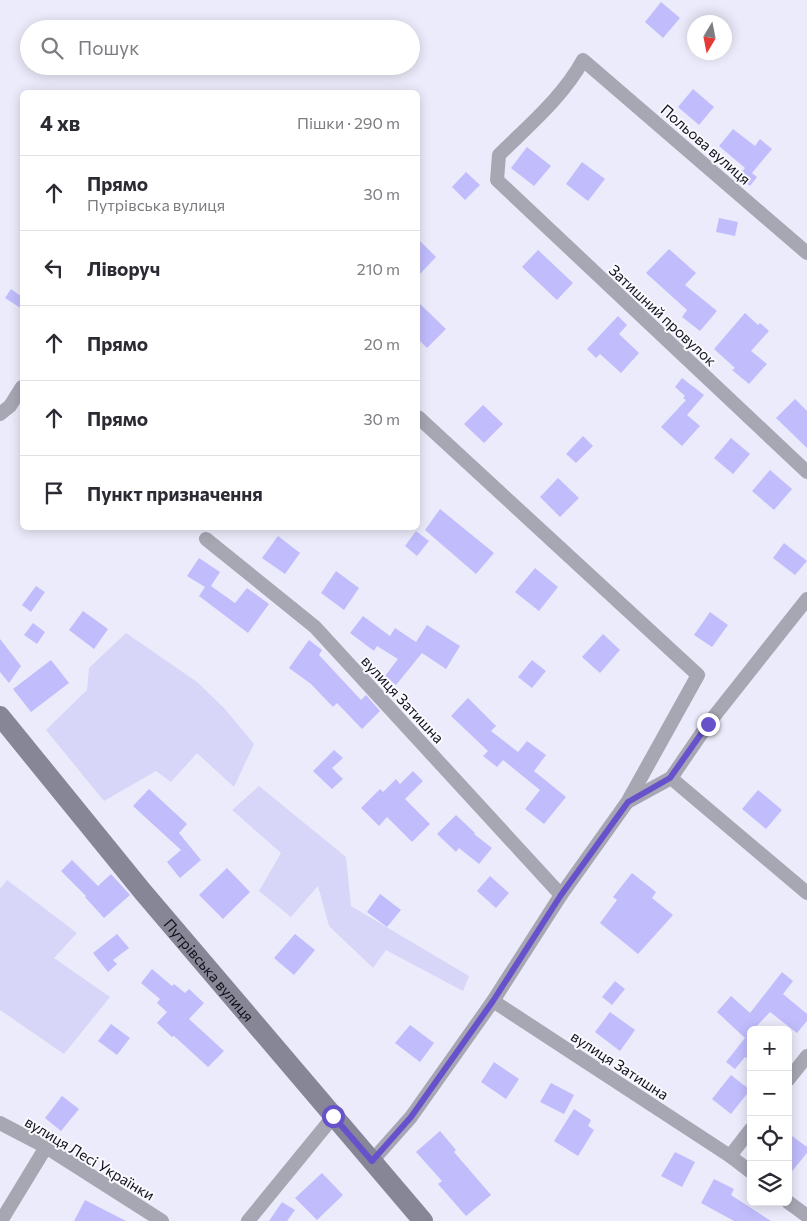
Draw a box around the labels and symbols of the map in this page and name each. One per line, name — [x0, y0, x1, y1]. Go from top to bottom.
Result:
north arrow — [687, 15, 732, 60]
street label: Польова вулиця — [657, 100, 755, 188]
street label: Затишний провулок — [606, 261, 720, 369]
street label: вулиця Затишна — [358, 652, 448, 746]
route end — [697, 713, 720, 736]
street label: Путрівська вулиця — [160, 915, 258, 1025]
street label: вулиця Затишна — [568, 1027, 672, 1103]
route start — [322, 1105, 345, 1128]
street label: вулиця Лесі Українки — [22, 1112, 158, 1204]

